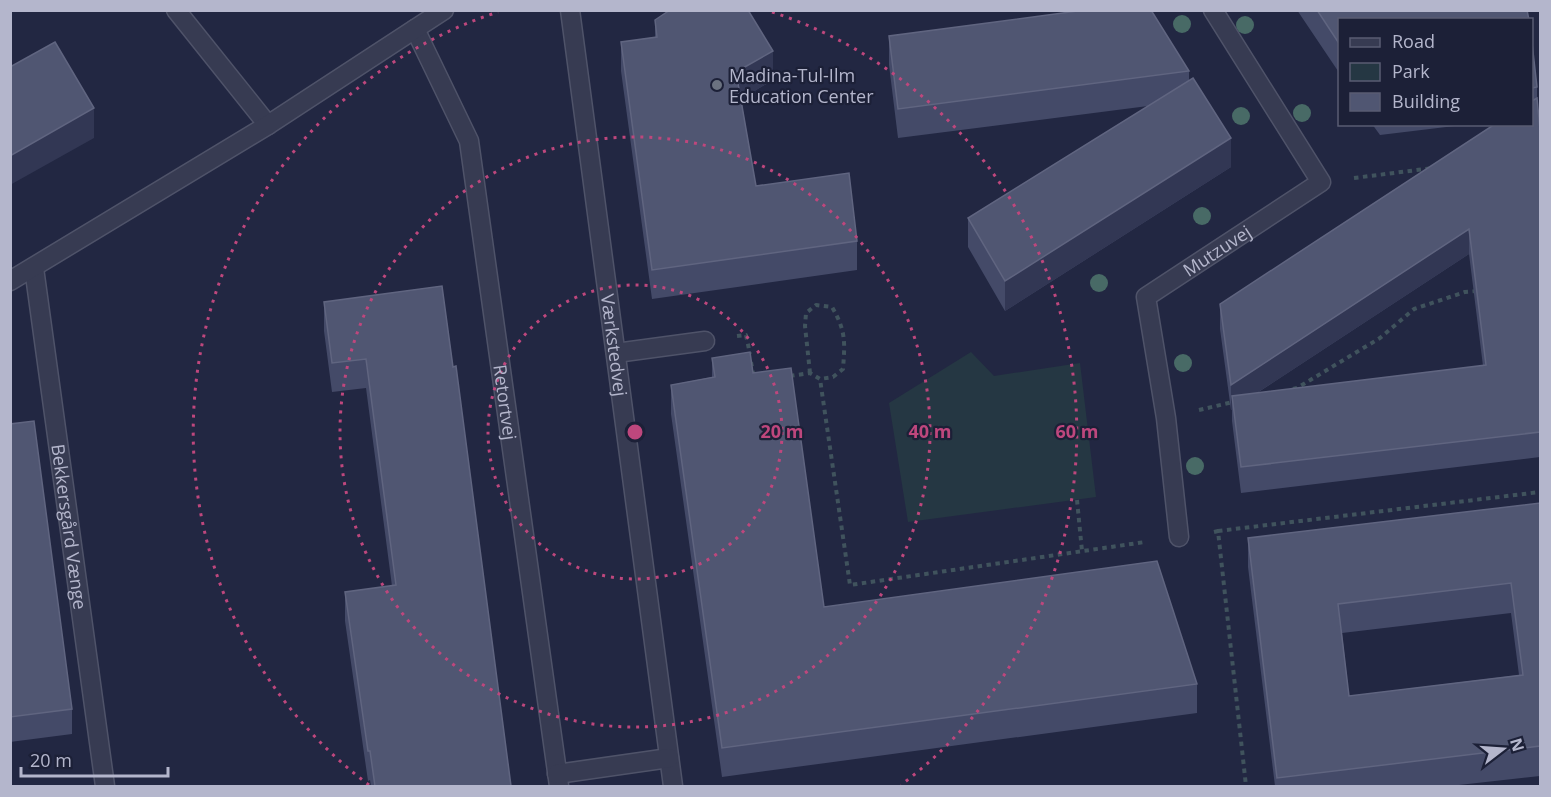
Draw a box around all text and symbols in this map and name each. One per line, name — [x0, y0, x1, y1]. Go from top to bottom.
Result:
legend — [1338, 18, 1533, 126]
text: Road — [1392, 29, 1435, 53]
text: Park — [1392, 59, 1430, 83]
place label: Madina-Tul-Ilm Education Center — [729, 63, 874, 108]
marker: Madina-Tul-Ilm Education Center — [710, 78, 724, 92]
text: Building — [1392, 89, 1460, 113]
street label: Mutzuvej — [1178, 219, 1255, 282]
street label: Værkstedvej — [596, 292, 633, 398]
street label: Retortvej — [488, 363, 523, 441]
text: 20 m — [761, 419, 803, 443]
text: 40 m — [909, 419, 951, 443]
text: 60 m — [1056, 419, 1098, 443]
centre of rings — [625, 422, 645, 442]
street label: Bekkersgård Vænge — [46, 442, 93, 611]
north arrow — [1473, 719, 1533, 779]
text: N — [1505, 735, 1530, 754]
scale bar — [21, 740, 168, 778]
text: 20 m — [30, 748, 72, 772]

